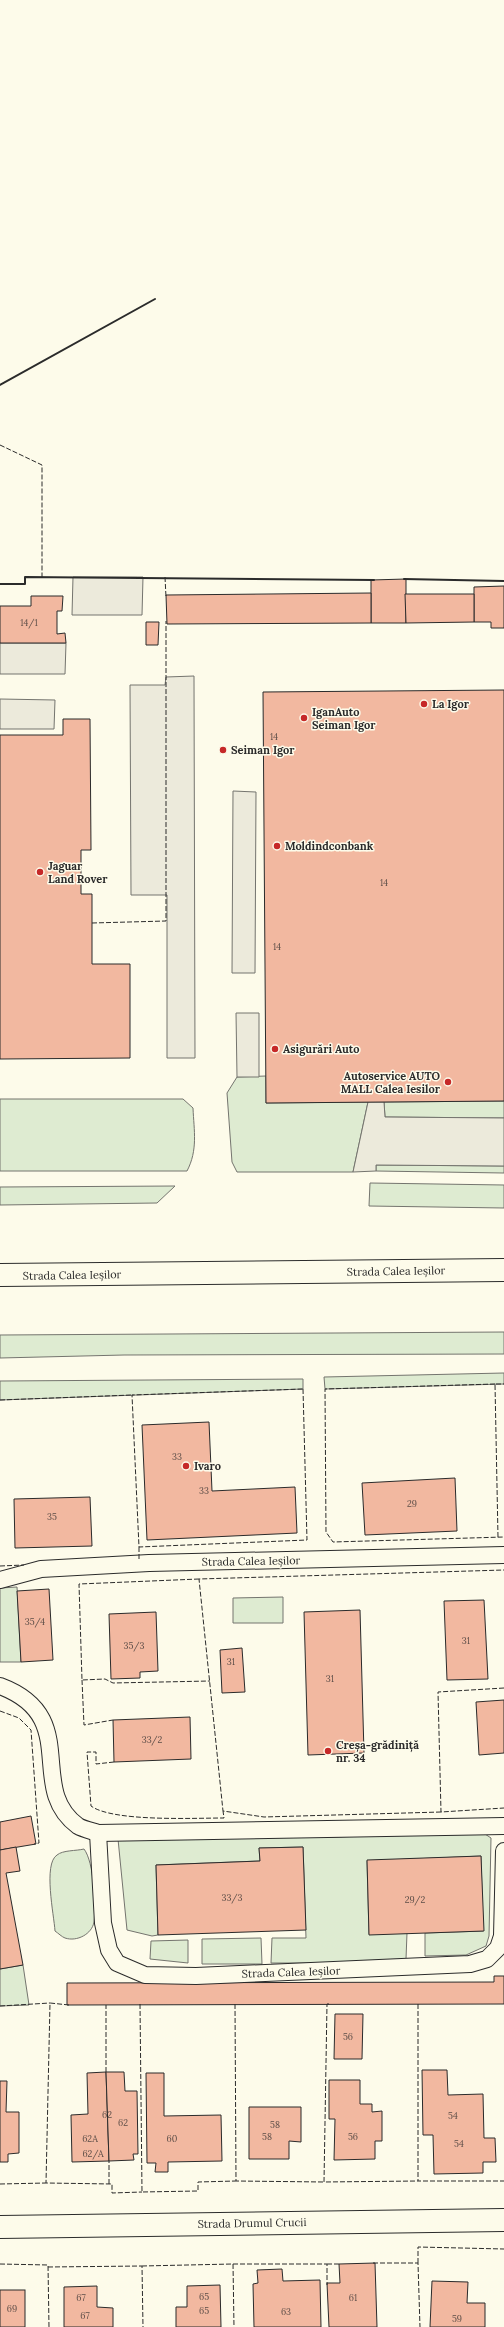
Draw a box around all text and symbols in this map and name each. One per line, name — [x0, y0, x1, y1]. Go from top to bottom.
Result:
house number: 14/1 — [20, 617, 38, 629]
place label: La Igor — [432, 697, 470, 711]
marker: La Igor — [419, 699, 429, 709]
place label: IganAuto Seiman Igor — [312, 705, 376, 732]
marker: IganAuto Seiman Igor — [299, 713, 309, 723]
house number: 14 — [270, 731, 278, 742]
place label: Seiman Igor — [231, 743, 295, 757]
marker: Seiman Igor — [218, 745, 228, 755]
place label: Moldindconbank — [285, 839, 374, 853]
marker: Moldindconbank — [272, 841, 282, 851]
place label: Jaguar Land Rover — [48, 859, 108, 886]
marker: Jaguar Land Rover — [35, 867, 45, 877]
house number: 14 — [380, 877, 388, 888]
house number: 14 — [273, 941, 281, 952]
place label: Asigurări Auto — [283, 1042, 360, 1056]
marker: Asigurări Auto — [270, 1044, 280, 1054]
place label: Autoservice AUTO MALL Calea Iesilor — [341, 1069, 441, 1096]
marker: Autoservice AUTO MALL Calea Iesilor — [443, 1077, 453, 1087]
street label: Strada Calea Ieșilor — [347, 1263, 446, 1279]
street label: Strada Calea Ieșilor — [23, 1267, 122, 1283]
house number: 33 — [172, 1451, 182, 1462]
place label: Ivaro — [194, 1459, 221, 1473]
marker: Ivaro — [181, 1461, 191, 1471]
house number: 33 — [199, 1485, 209, 1496]
house number: 29 — [407, 1498, 417, 1509]
house number: 35 — [47, 1511, 57, 1522]
street label: Strada Calea Ieșilor — [202, 1553, 301, 1569]
house number: 35/4 — [25, 1616, 45, 1628]
house number: 31 — [462, 1635, 470, 1646]
house number: 35/3 — [124, 1640, 144, 1652]
house number: 31 — [227, 1656, 235, 1667]
house number: 31 — [326, 1673, 334, 1684]
house number: 33/2 — [142, 1734, 163, 1746]
place label: Creșa-grădiniță nr. 34 — [336, 1738, 419, 1765]
marker: Creșa-grădiniță nr. 34 — [323, 1746, 333, 1756]
house number: 33/3 — [222, 1892, 242, 1904]
house number: 29/2 — [405, 1894, 425, 1906]
street label: Strada Calea Ieșilor — [241, 1963, 341, 1981]
house number: 56 — [343, 2031, 353, 2042]
house number: 62 — [102, 2109, 112, 2120]
house number: 54 — [448, 2110, 458, 2121]
house number: 62 — [118, 2117, 128, 2128]
house number: 58 — [270, 2119, 280, 2130]
house number: 58 — [262, 2131, 272, 2142]
house number: 56 — [348, 2131, 358, 2142]
house number: 62A — [82, 2133, 98, 2144]
house number: 60 — [167, 2133, 178, 2144]
house number: 54 — [454, 2138, 464, 2149]
house number: 62/A — [82, 2148, 104, 2160]
street label: Strada Drumul Crucii — [197, 2215, 307, 2231]
house number: 65 — [199, 2291, 209, 2302]
house number: 67 — [76, 2292, 86, 2303]
house number: 61 — [349, 2292, 357, 2303]
house number: 69 — [7, 2303, 17, 2314]
house number: 65 — [199, 2305, 209, 2316]
house number: 63 — [281, 2306, 291, 2317]
house number: 67 — [80, 2310, 90, 2321]
house number: 59 — [452, 2313, 462, 2324]

